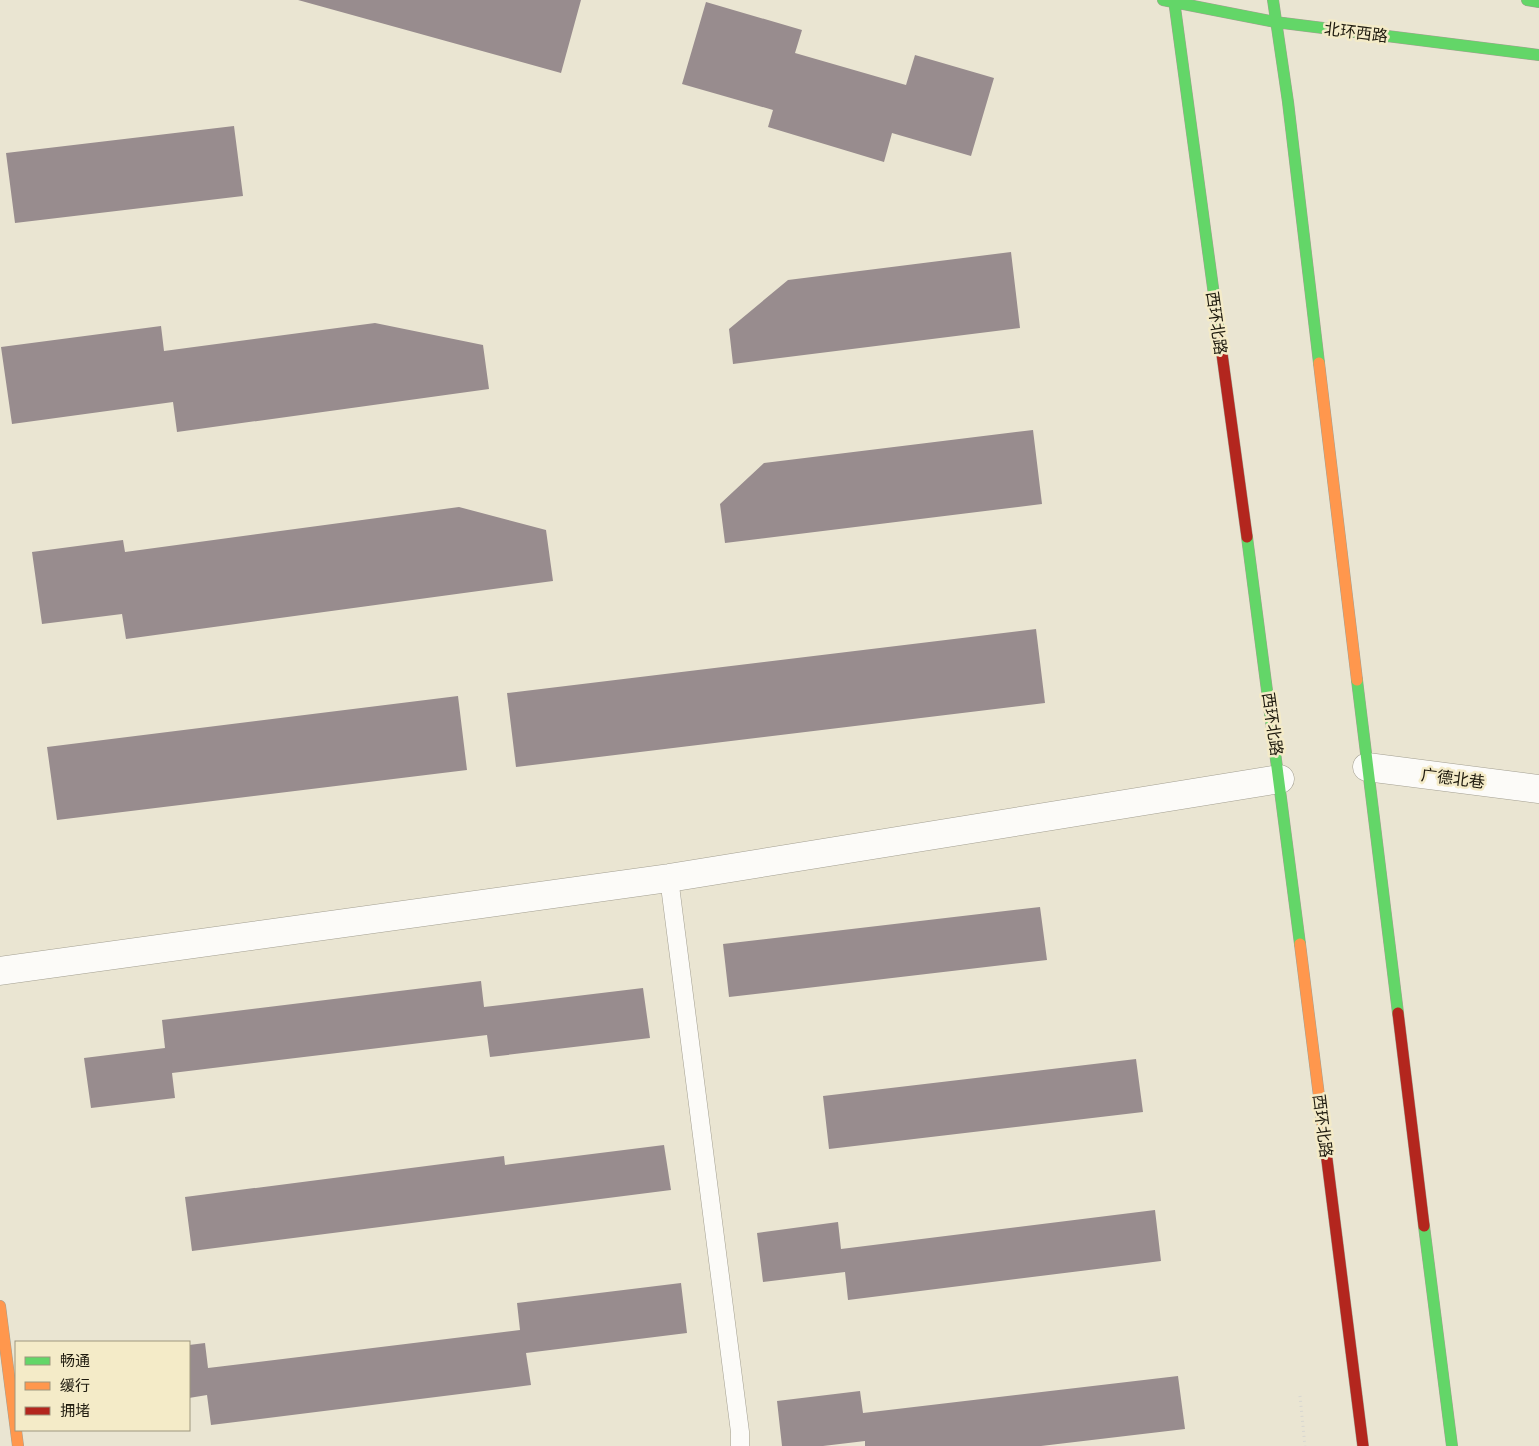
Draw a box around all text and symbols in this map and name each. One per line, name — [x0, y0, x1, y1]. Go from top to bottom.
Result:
street label: 北环西路 — [1323, 19, 1389, 46]
street label: 西环北路 — [1203, 290, 1230, 356]
street label: 西环北路 — [1259, 691, 1286, 757]
street label: 广德北巷 — [1420, 765, 1486, 792]
street label: 西环北路 — [1309, 1093, 1336, 1159]
legend — [15, 1341, 190, 1431]
text: 畅通 — [60, 1352, 90, 1370]
text: 缓行 — [60, 1377, 90, 1395]
text: 拥堵 — [60, 1402, 90, 1420]

